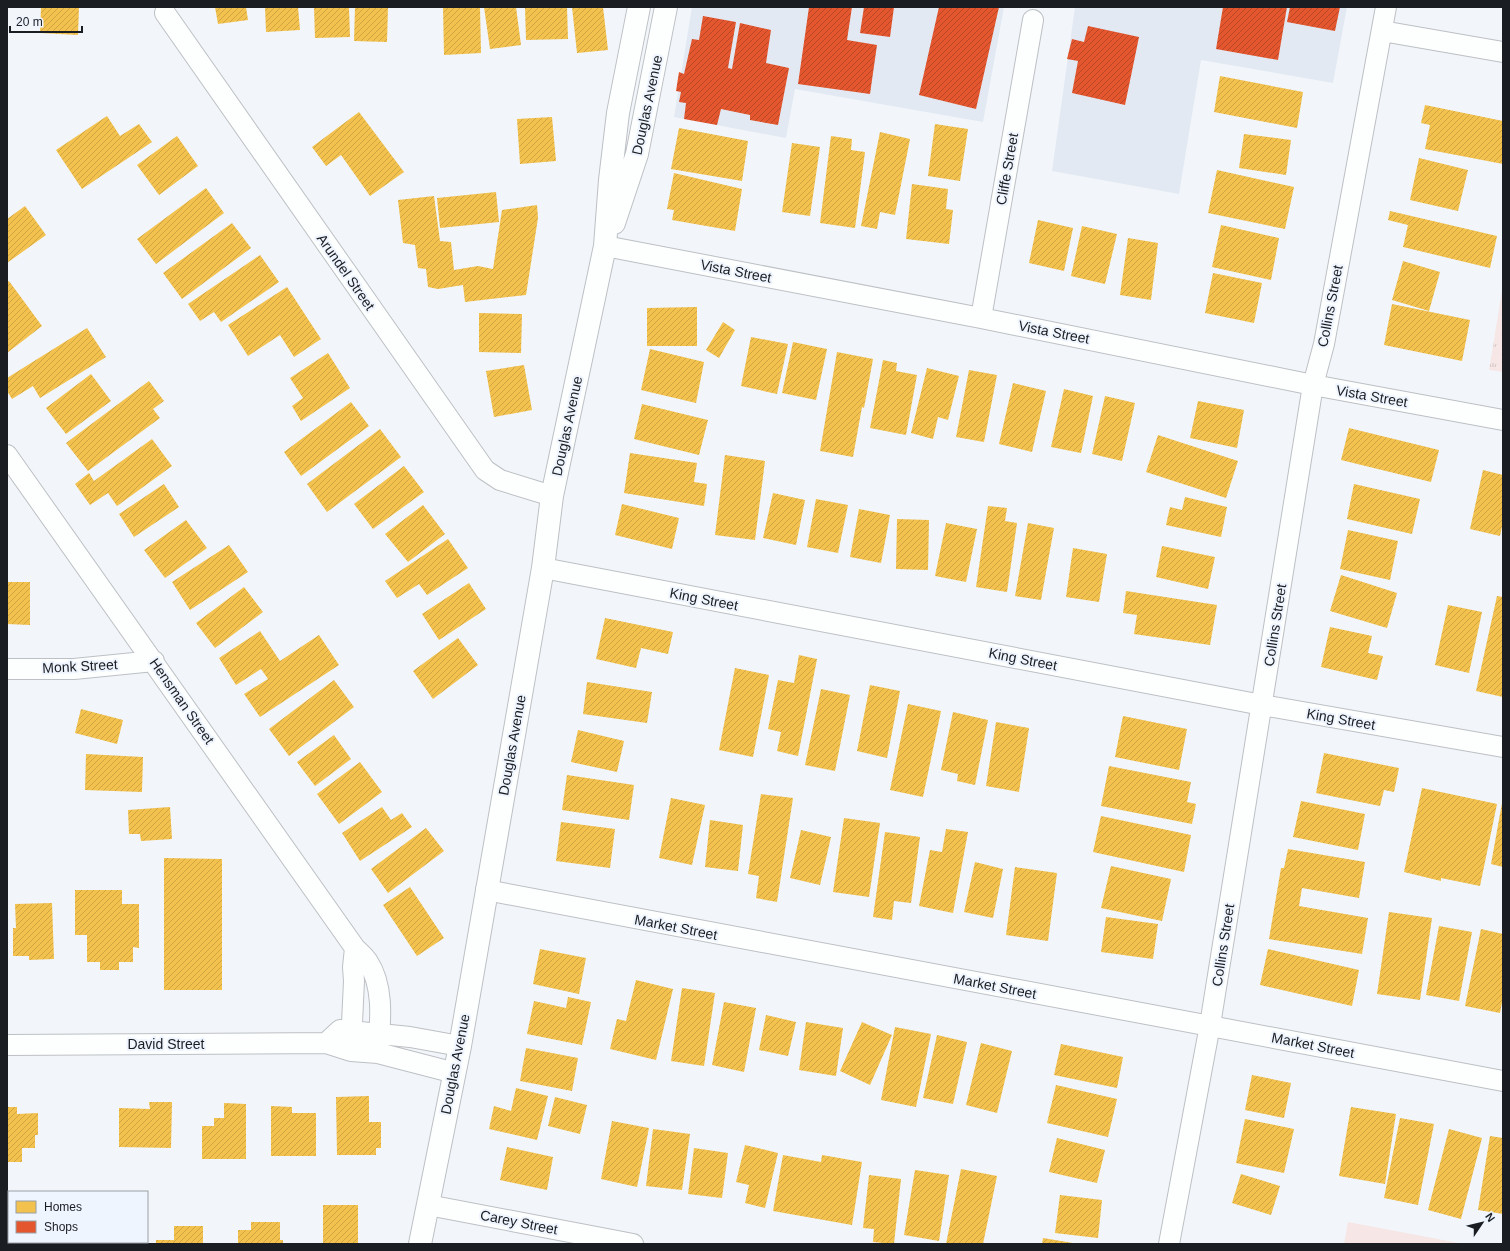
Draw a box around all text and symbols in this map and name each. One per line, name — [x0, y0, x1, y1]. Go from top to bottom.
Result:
scale bar — [10, 8, 82, 34]
text: 20 m — [16, 15, 43, 29]
street label: Douglas Avenue — [629, 53, 665, 156]
street label: Cliffe Street — [993, 132, 1021, 206]
street label: Arundel Street — [314, 231, 378, 313]
street label: Vista Street — [699, 256, 773, 286]
street label: Collins Street — [1314, 264, 1346, 348]
street label: Vista Street — [1017, 317, 1091, 347]
street label: Douglas Avenue — [549, 374, 585, 477]
street label: Vista Street — [1335, 382, 1409, 410]
street label: Collins Street — [1261, 583, 1289, 667]
street label: King Street — [668, 585, 740, 613]
street label: King Street — [987, 645, 1059, 673]
street label: Hensman Street — [146, 655, 218, 747]
street label: Monk Street — [42, 656, 118, 676]
street label: Douglas Avenue — [495, 693, 529, 796]
street label: King Street — [1306, 705, 1377, 733]
street label: Collins Street — [1209, 903, 1237, 987]
street label: Market Street — [633, 911, 719, 943]
street label: Market Street — [952, 970, 1038, 1002]
street label: Douglas Avenue — [437, 1012, 473, 1115]
street label: Market Street — [1270, 1029, 1356, 1061]
street label: David Street — [127, 1036, 205, 1052]
legend — [8, 1191, 148, 1243]
text: Homes — [44, 1200, 82, 1214]
north arrow — [1462, 1203, 1502, 1243]
street label: Carey Street — [479, 1207, 559, 1237]
text: N — [1483, 1211, 1497, 1224]
text: Shops — [44, 1220, 78, 1234]

